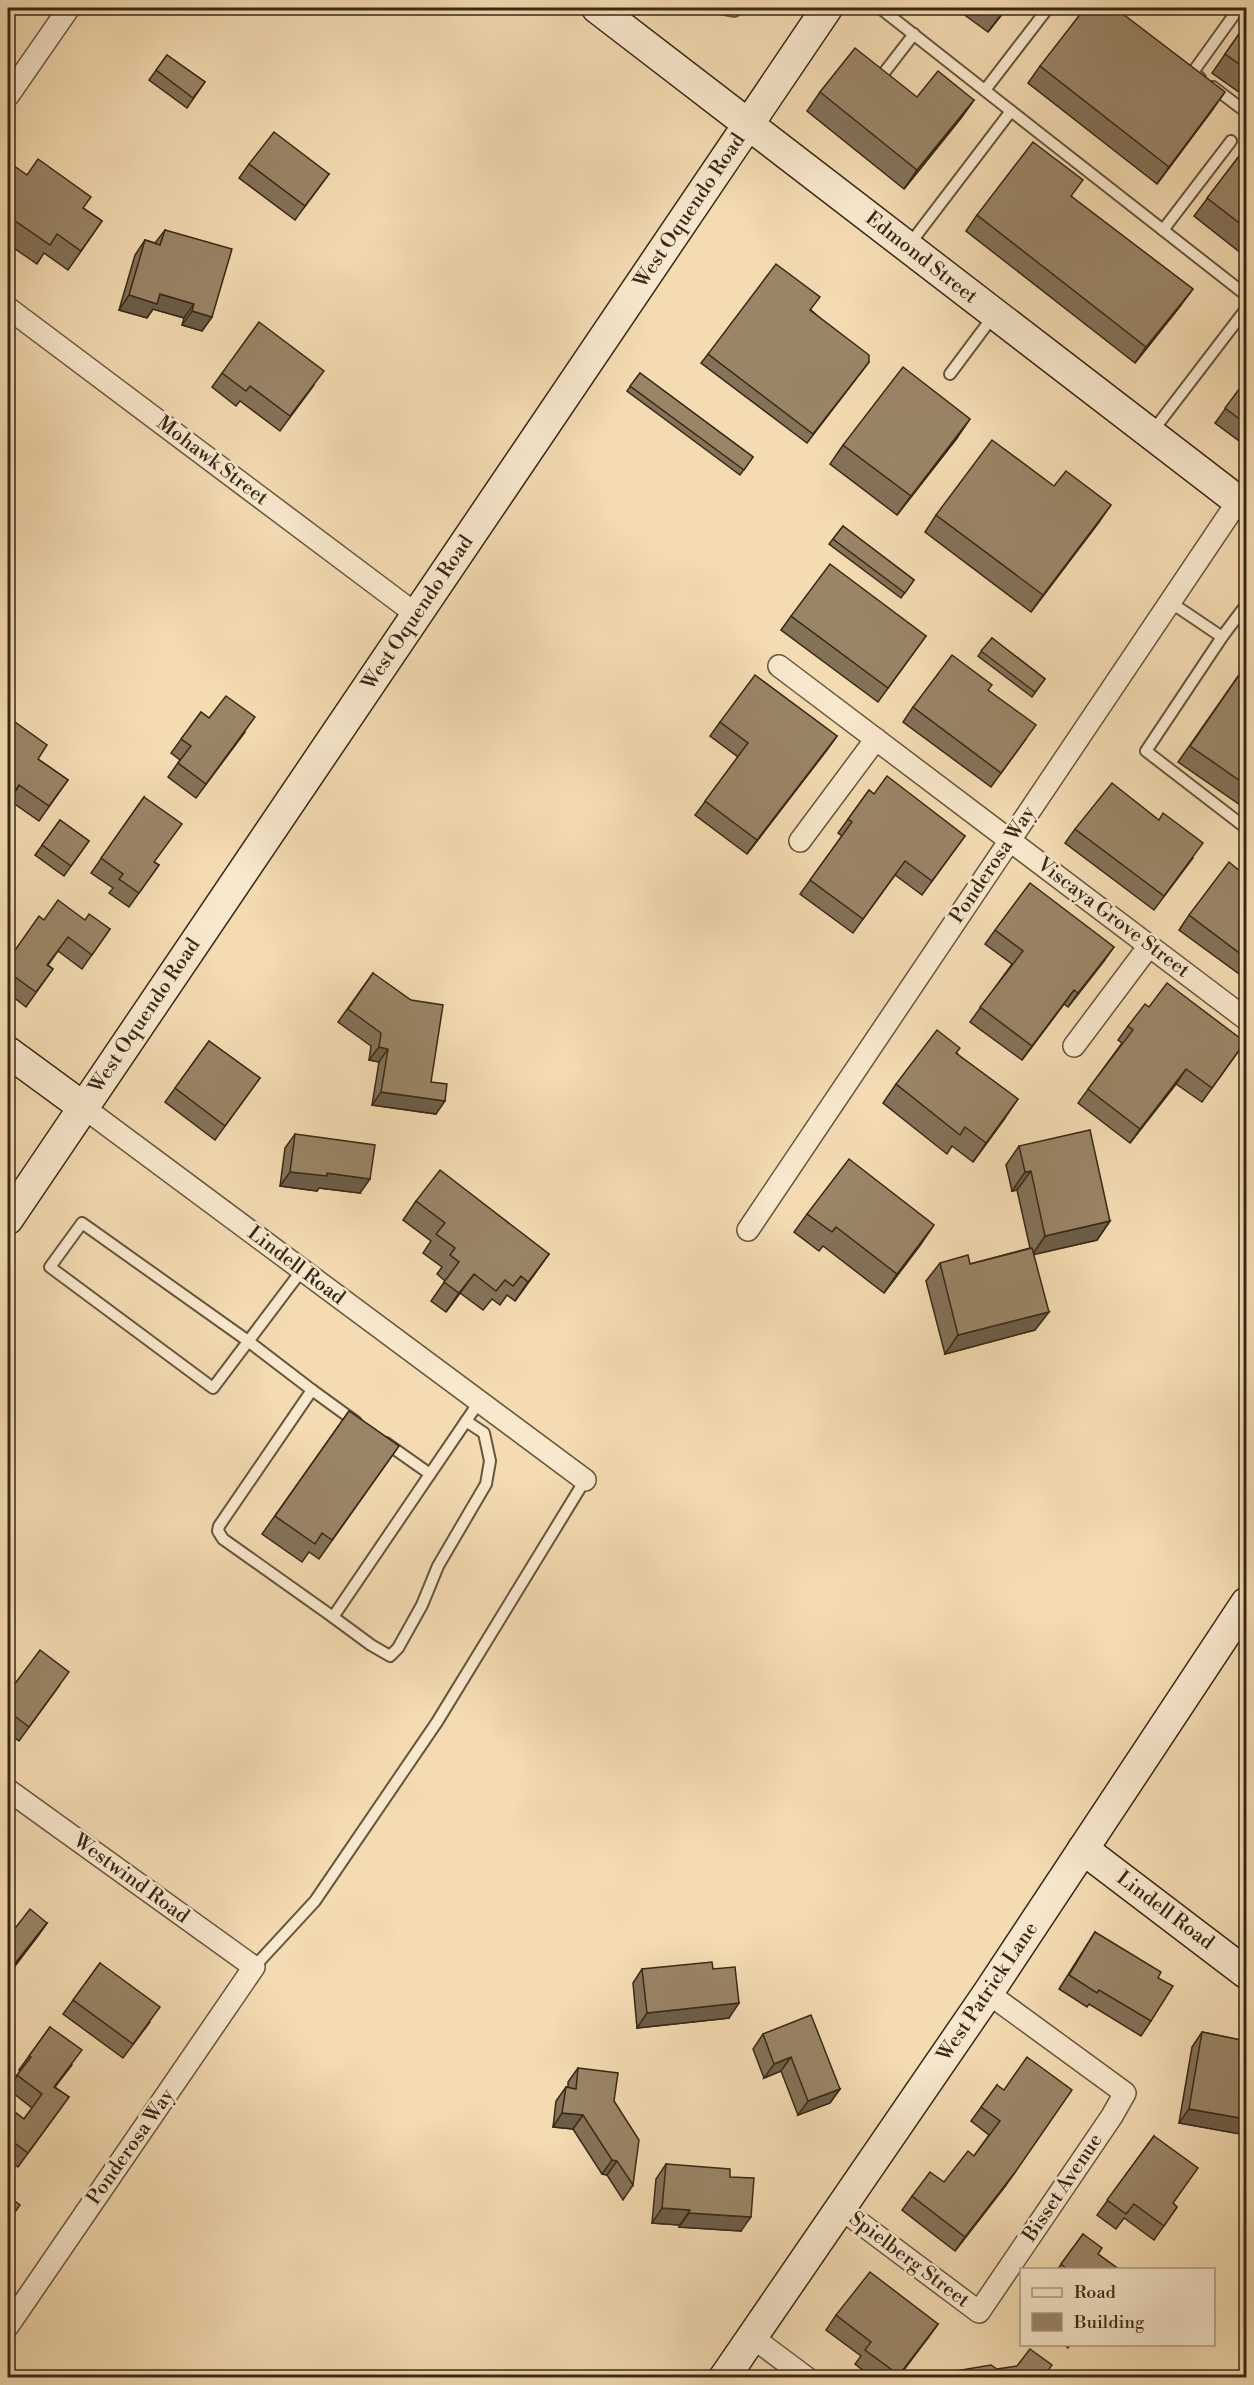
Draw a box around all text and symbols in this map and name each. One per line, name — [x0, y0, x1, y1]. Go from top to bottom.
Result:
street label: West Oquendo Road — [628, 128, 751, 294]
street label: Edmond Street — [860, 206, 982, 310]
street label: Mohawk Street — [151, 411, 273, 511]
street label: West Oquendo Road — [356, 530, 479, 696]
street label: Ponderosa Way — [945, 801, 1042, 928]
street label: Viscaya Grove Street — [1031, 852, 1194, 984]
street label: West Oquendo Road — [83, 933, 206, 1099]
street label: Lindell Road — [242, 1221, 350, 1311]
street label: Westwind Road — [67, 1828, 194, 1930]
street label: Lindell Road — [1111, 1866, 1219, 1956]
street label: West Patrick Lane — [932, 1918, 1044, 2067]
street label: Ponderosa Way — [82, 2084, 180, 2210]
street label: Bisset Avenue — [1017, 2129, 1108, 2248]
street label: Spielberg Street — [844, 2207, 974, 2313]
legend — [1020, 2268, 1215, 2346]
text: Road — [1074, 2281, 1117, 2304]
text: Building — [1073, 2311, 1145, 2334]

